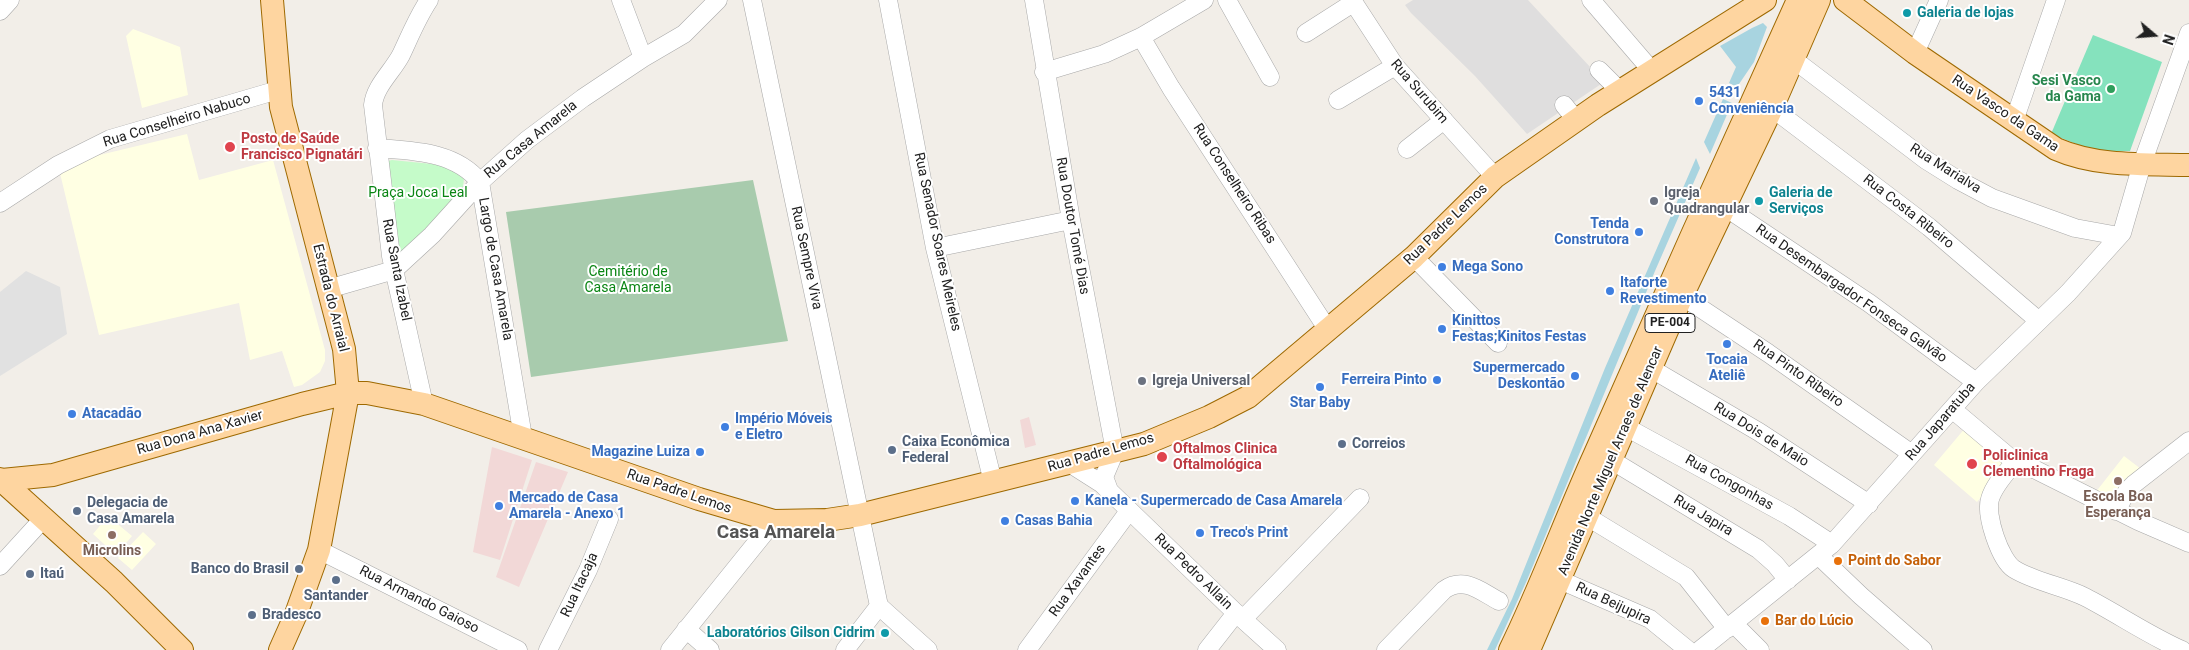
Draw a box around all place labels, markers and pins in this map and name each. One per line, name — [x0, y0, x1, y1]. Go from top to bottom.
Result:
place label: Galeria de lojas — [1917, 5, 2014, 21]
marker: Galeria de lojas — [1901, 7, 1913, 19]
place label: Sesi Vasco da Gama — [2032, 73, 2101, 105]
marker: Sesi Vasco da Gama — [2105, 83, 2117, 95]
place label: 5431 Conveniência — [1709, 85, 1794, 118]
marker: 5431 Conveniência — [1693, 95, 1705, 107]
place label: Posto de Saúde Francisco Pignatári — [241, 131, 363, 164]
marker: Posto de Saúde Francisco Pignatári — [223, 140, 237, 154]
place label: Igreja Quadrangular — [1664, 185, 1749, 218]
place label: Galeria de Serviços — [1769, 185, 1833, 218]
marker: Igreja Quadrangular — [1648, 195, 1660, 207]
marker: Galeria de Serviços — [1753, 195, 1765, 207]
place label: Tenda Construtora — [1554, 216, 1629, 248]
marker: Tenda Construtora — [1633, 226, 1645, 238]
place label: Mega Sono — [1452, 259, 1523, 275]
marker: Mega Sono — [1436, 261, 1448, 273]
place label: Itaforte Revestimento — [1620, 275, 1707, 308]
marker: Itaforte Revestimento — [1604, 285, 1616, 297]
place label: Kinittos Festas;Kinitos Festas — [1452, 313, 1586, 346]
marker: Kinittos Festas;Kinitos Festas — [1436, 323, 1448, 335]
marker: Tocaia Ateliê — [1721, 338, 1733, 350]
place label: Tocaia Ateliê — [1706, 352, 1748, 384]
place label: Supermercado Deskontão — [1473, 360, 1565, 392]
marker: Supermercado Deskontão — [1569, 370, 1581, 382]
place label: Ferreira Pinto — [1342, 372, 1427, 388]
place label: Igreja Universal — [1152, 373, 1250, 389]
marker: Ferreira Pinto — [1431, 374, 1443, 386]
marker: Igreja Universal — [1136, 375, 1148, 387]
marker: Star Baby — [1314, 381, 1326, 393]
place label: Star Baby — [1290, 395, 1350, 411]
place label: Atacadão — [82, 406, 142, 422]
marker: Atacadão — [66, 408, 78, 420]
place label: Império Móveis e Eletro — [735, 411, 832, 444]
marker: Império Móveis e Eletro — [719, 421, 731, 433]
place label: Caixa Econômica Federal — [902, 434, 1010, 467]
place label: Correios — [1352, 436, 1406, 452]
marker: Correios — [1336, 438, 1348, 450]
place label: Oftalmos Clinica Oftalmológica — [1173, 441, 1277, 474]
place label: Magazine Luiza — [591, 444, 690, 460]
marker: Caixa Econômica Federal — [886, 444, 898, 456]
marker: Magazine Luiza — [694, 446, 706, 458]
place label: Policlinica Clementino Fraga — [1983, 448, 2094, 481]
marker: Oftalmos Clinica Oftalmológica — [1155, 450, 1169, 464]
marker: Policlinica Clementino Fraga — [1965, 457, 1979, 471]
marker: Escola Boa Esperança — [2112, 475, 2124, 487]
place label: Escola Boa Esperança — [2083, 489, 2153, 522]
place label: Mercado de Casa Amarela - Anexo 1 — [509, 490, 625, 522]
place label: Kanela - Supermercado de Casa Amarela — [1085, 493, 1343, 509]
place label: Delegacia de Casa Amarela — [87, 495, 174, 528]
marker: Kanela - Supermercado de Casa Amarela — [1069, 495, 1081, 507]
marker: Mercado de Casa Amarela - Anexo 1 — [493, 500, 505, 512]
marker: Delegacia de Casa Amarela — [71, 505, 83, 517]
place label: Casas Bahia — [1015, 513, 1092, 529]
marker: Casas Bahia — [999, 515, 1011, 527]
place label: Treco's Print — [1210, 525, 1288, 541]
marker: Treco's Print — [1194, 527, 1206, 539]
marker: Microlins — [106, 529, 118, 541]
place label: Microlins — [83, 543, 141, 559]
place label: Point do Sabor — [1848, 553, 1941, 569]
marker: Point do Sabor — [1832, 555, 1844, 567]
place label: Banco do Brasil — [191, 561, 289, 577]
marker: Banco do Brasil — [293, 563, 305, 575]
place label: Itaú — [40, 566, 64, 582]
marker: Itaú — [24, 568, 36, 580]
marker: Santander — [330, 574, 342, 586]
place label: Santander — [304, 588, 368, 604]
place label: Bradesco — [262, 607, 321, 623]
marker: Bradesco — [246, 609, 258, 621]
place label: Bar do Lúcio — [1775, 613, 1853, 629]
marker: Bar do Lúcio — [1759, 615, 1771, 627]
place label: Laboratórios Gilson Cidrim — [707, 625, 875, 641]
marker: Laboratórios Gilson Cidrim — [879, 627, 891, 639]

